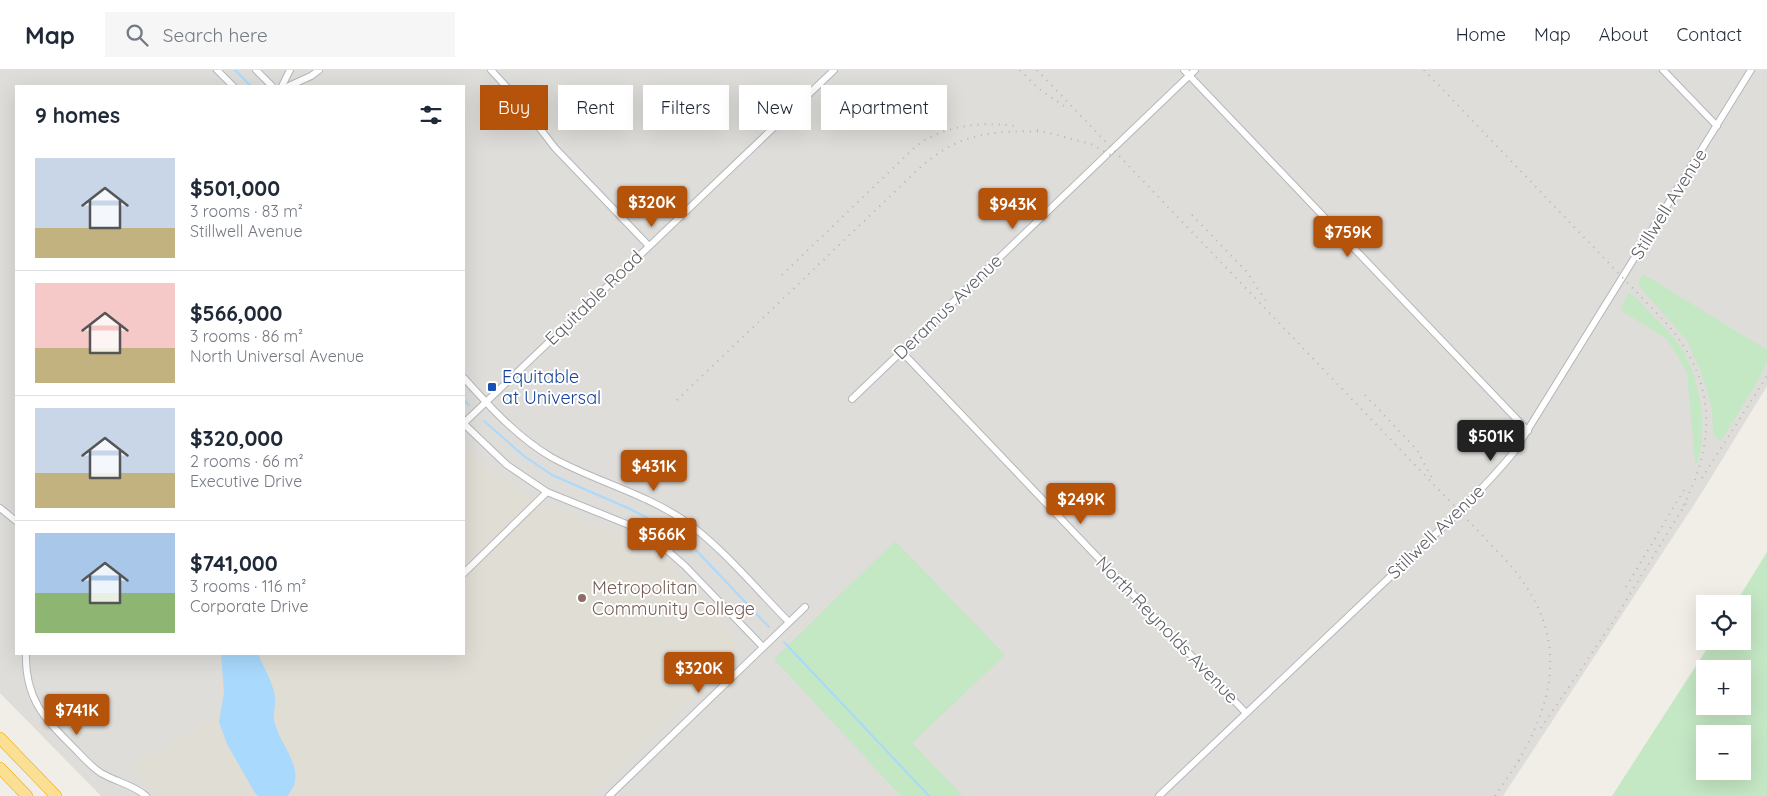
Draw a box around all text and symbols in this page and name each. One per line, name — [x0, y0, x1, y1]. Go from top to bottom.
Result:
search box — [105, 12, 455, 57]
text: Map — [25, 20, 75, 50]
icon: search — [123, 21, 151, 49]
text: Search here — [163, 23, 268, 47]
text: Home — [1456, 23, 1506, 46]
text: Map — [1534, 23, 1571, 46]
text: About — [1599, 23, 1649, 46]
text: Contact — [1677, 23, 1742, 46]
chip: Buy — [480, 85, 548, 130]
chip: Rent — [558, 85, 633, 130]
chip: Filters — [643, 85, 729, 130]
chip: New — [739, 85, 811, 130]
chip: Apartment — [821, 85, 947, 130]
icon: filters — [417, 101, 445, 129]
text: 9 homes — [35, 102, 120, 128]
street label: Stillwell Avenue — [1625, 144, 1712, 263]
text: $501,000 — [190, 175, 280, 201]
icon: home — [75, 178, 135, 238]
pin: $320K — [617, 186, 687, 228]
pin: $943K — [978, 188, 1048, 230]
text: $320K — [628, 192, 676, 212]
text: $943K — [989, 194, 1037, 214]
text: 3 rooms · 83 m² — [190, 201, 303, 221]
pin: $759K — [1313, 216, 1383, 258]
text: Stillwell Avenue — [190, 221, 302, 241]
text: $759K — [1324, 222, 1372, 242]
street label: Equitable Road — [540, 245, 647, 350]
street label: Deramus Avenue — [888, 249, 1007, 364]
text: $566,000 — [190, 300, 282, 326]
icon: home — [75, 303, 135, 363]
text: 3 rooms · 86 m² — [190, 326, 303, 346]
text: North Universal Avenue — [190, 346, 364, 366]
place label: Equitable at Universal — [502, 365, 601, 409]
marker: Equitable at Universal — [486, 381, 498, 393]
pin: $501K — [1456, 420, 1526, 462]
text: $320,000 — [190, 425, 283, 451]
text: $501K — [1468, 426, 1514, 446]
icon: home — [75, 428, 135, 488]
pin: $431K — [619, 450, 689, 492]
text: 2 rooms · 66 m² — [190, 451, 304, 471]
text: $431K — [632, 456, 676, 476]
text: Executive Drive — [190, 471, 302, 491]
street label: Stillwell Avenue — [1382, 479, 1489, 584]
pin: $249K — [1046, 482, 1116, 525]
text: $249K — [1057, 489, 1105, 509]
pin: $566K — [627, 518, 697, 560]
text: $566K — [639, 524, 685, 544]
text: $741,000 — [190, 550, 278, 576]
street label: North Reynolds Avenue — [1091, 551, 1244, 708]
icon: home — [75, 553, 135, 613]
text: 3 rooms · 116 m² — [190, 576, 306, 596]
place label: Metropolitan Community College — [592, 576, 755, 620]
marker: Metropolitan Community College — [576, 592, 588, 604]
map controls — [1696, 595, 1751, 780]
button: locate — [1696, 595, 1751, 650]
text: Corporate Drive — [190, 596, 309, 616]
pin: $320K — [664, 652, 734, 694]
text: $320K — [675, 658, 723, 678]
button: + — [1696, 660, 1751, 715]
pin: $741K — [42, 694, 112, 736]
text: $741K — [55, 700, 99, 720]
button: − — [1696, 725, 1751, 780]

